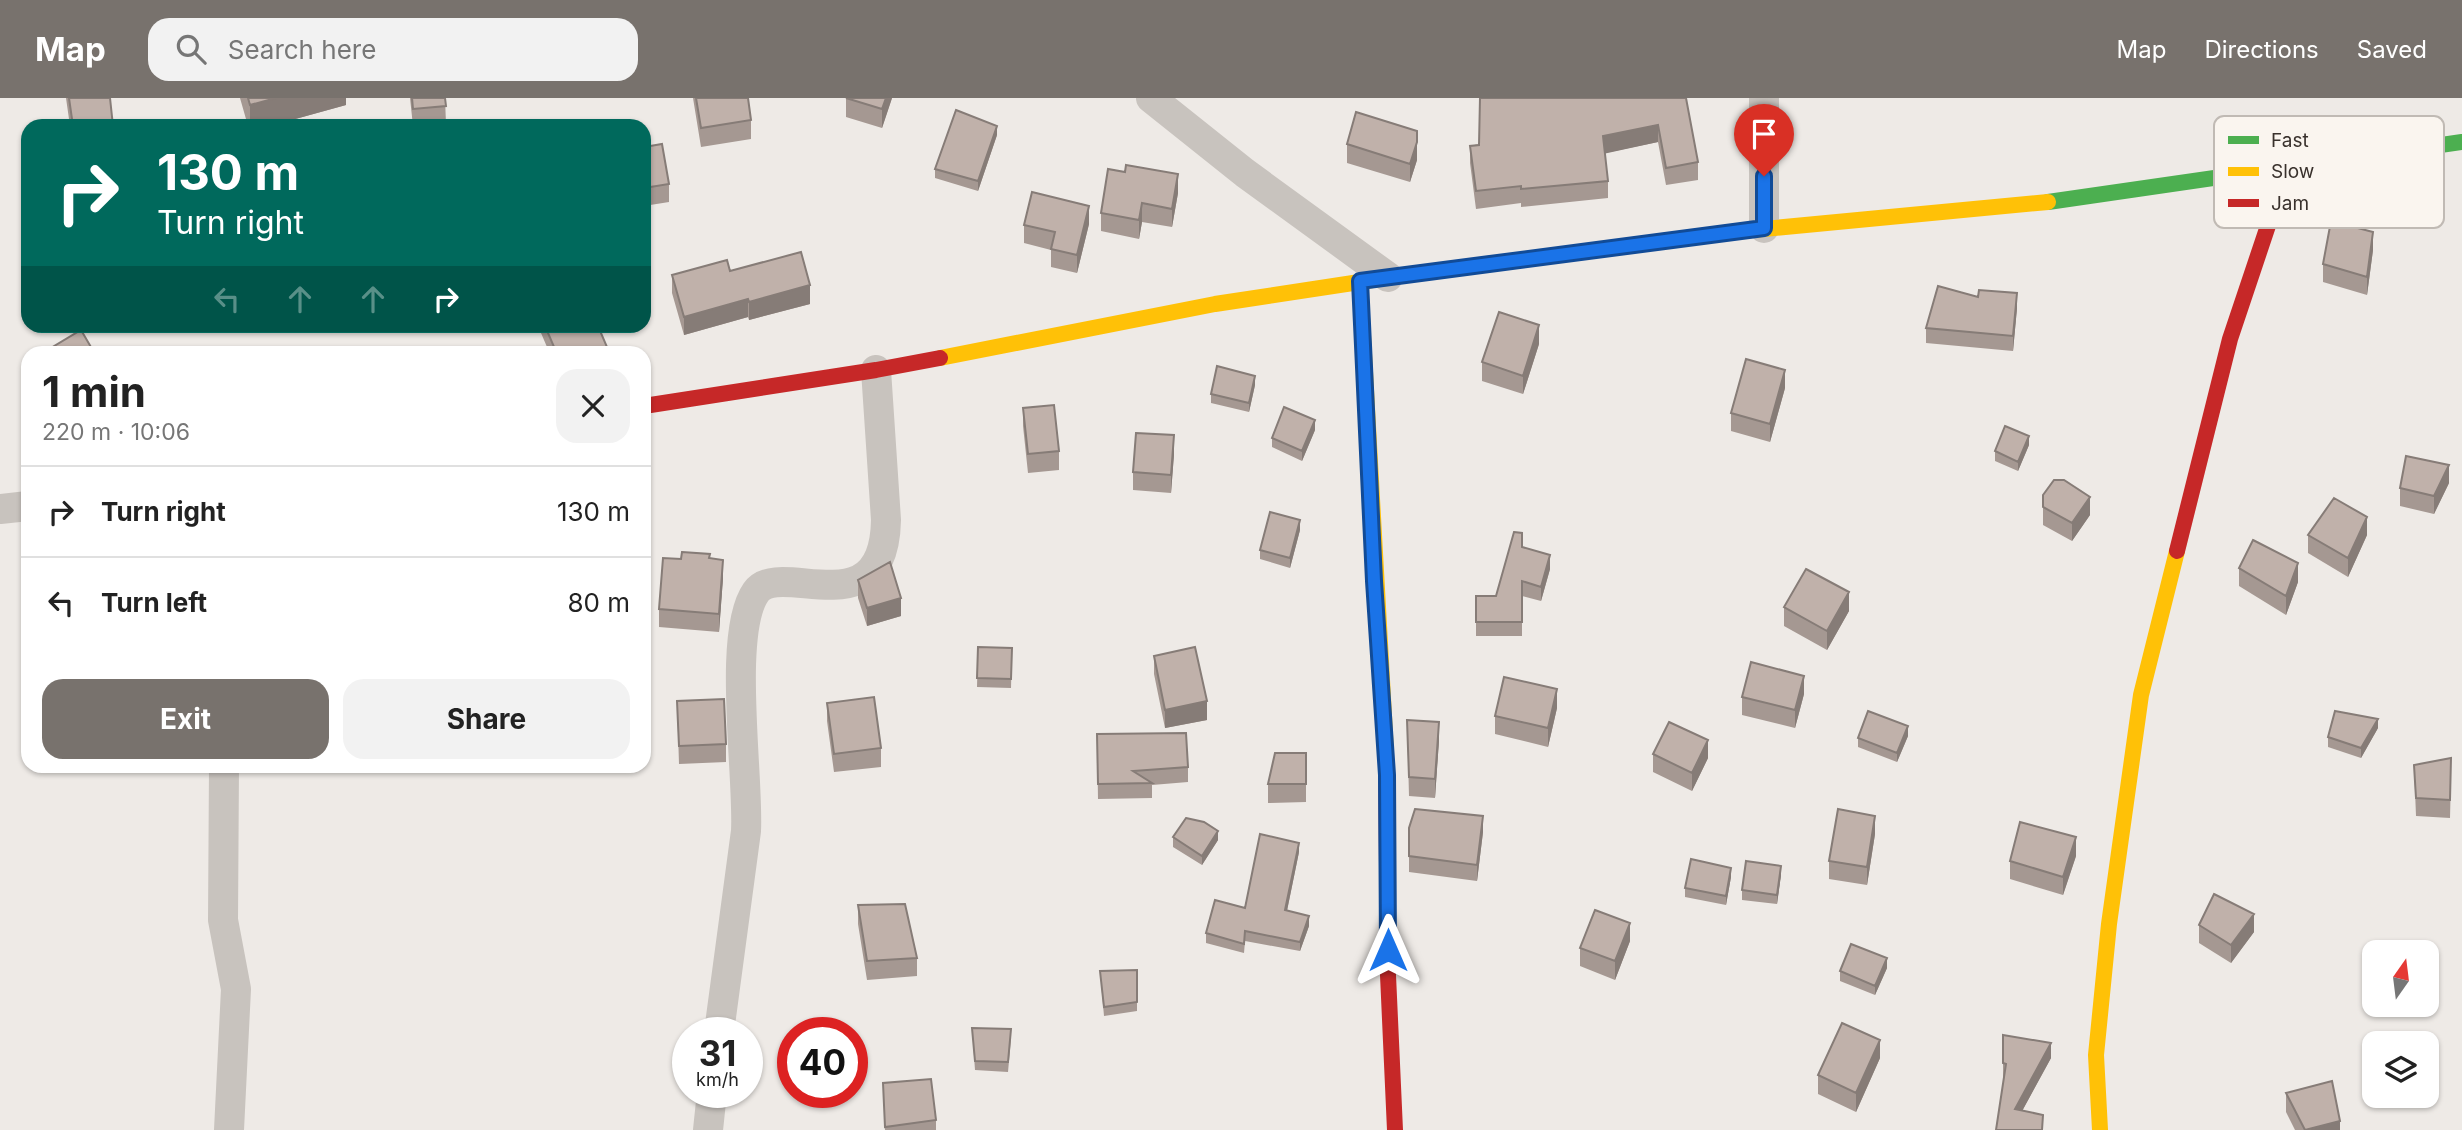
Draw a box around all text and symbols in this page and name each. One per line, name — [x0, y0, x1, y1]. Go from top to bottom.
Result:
search box — [148, 18, 638, 81]
text: Map — [35, 29, 106, 69]
icon: search — [172, 30, 210, 68]
text: Search here — [228, 34, 376, 65]
text: Map — [2117, 35, 2166, 64]
text: Directions — [2204, 35, 2319, 64]
text: Saved — [2357, 35, 2427, 64]
pin — [1734, 104, 1794, 176]
icon: arrive — [1745, 115, 1783, 153]
legend — [2214, 116, 2444, 228]
text: Fast — [2271, 129, 2309, 152]
text: 130 m — [157, 143, 299, 202]
icon: right — [42, 147, 133, 238]
text: Slow — [2271, 160, 2314, 183]
text: Jam — [2271, 192, 2309, 215]
text: Turn right — [157, 203, 304, 242]
icon: left — [208, 280, 246, 318]
icon: ahead — [281, 280, 319, 318]
icon: ahead — [354, 280, 392, 318]
icon: right — [427, 280, 465, 318]
text: 1 min — [42, 366, 146, 417]
button: close — [556, 369, 630, 443]
text: 220 m · 10:06 — [42, 418, 190, 446]
icon: right — [42, 493, 80, 531]
text: Turn right — [101, 496, 226, 527]
text: 130 m — [557, 496, 630, 527]
icon: left — [42, 584, 80, 622]
text: Turn left — [101, 587, 207, 618]
text: 80 m — [567, 587, 630, 618]
button: Exit — [42, 679, 329, 759]
button: Share — [343, 679, 630, 759]
position arrow — [1351, 913, 1425, 987]
north arrow — [2362, 940, 2440, 1017]
map controls — [2362, 940, 2439, 1108]
speed limit sign: 40 — [777, 1017, 868, 1108]
button: layers — [2362, 1031, 2439, 1108]
text: 31 — [699, 1032, 736, 1074]
text: km/h — [696, 1069, 739, 1090]

